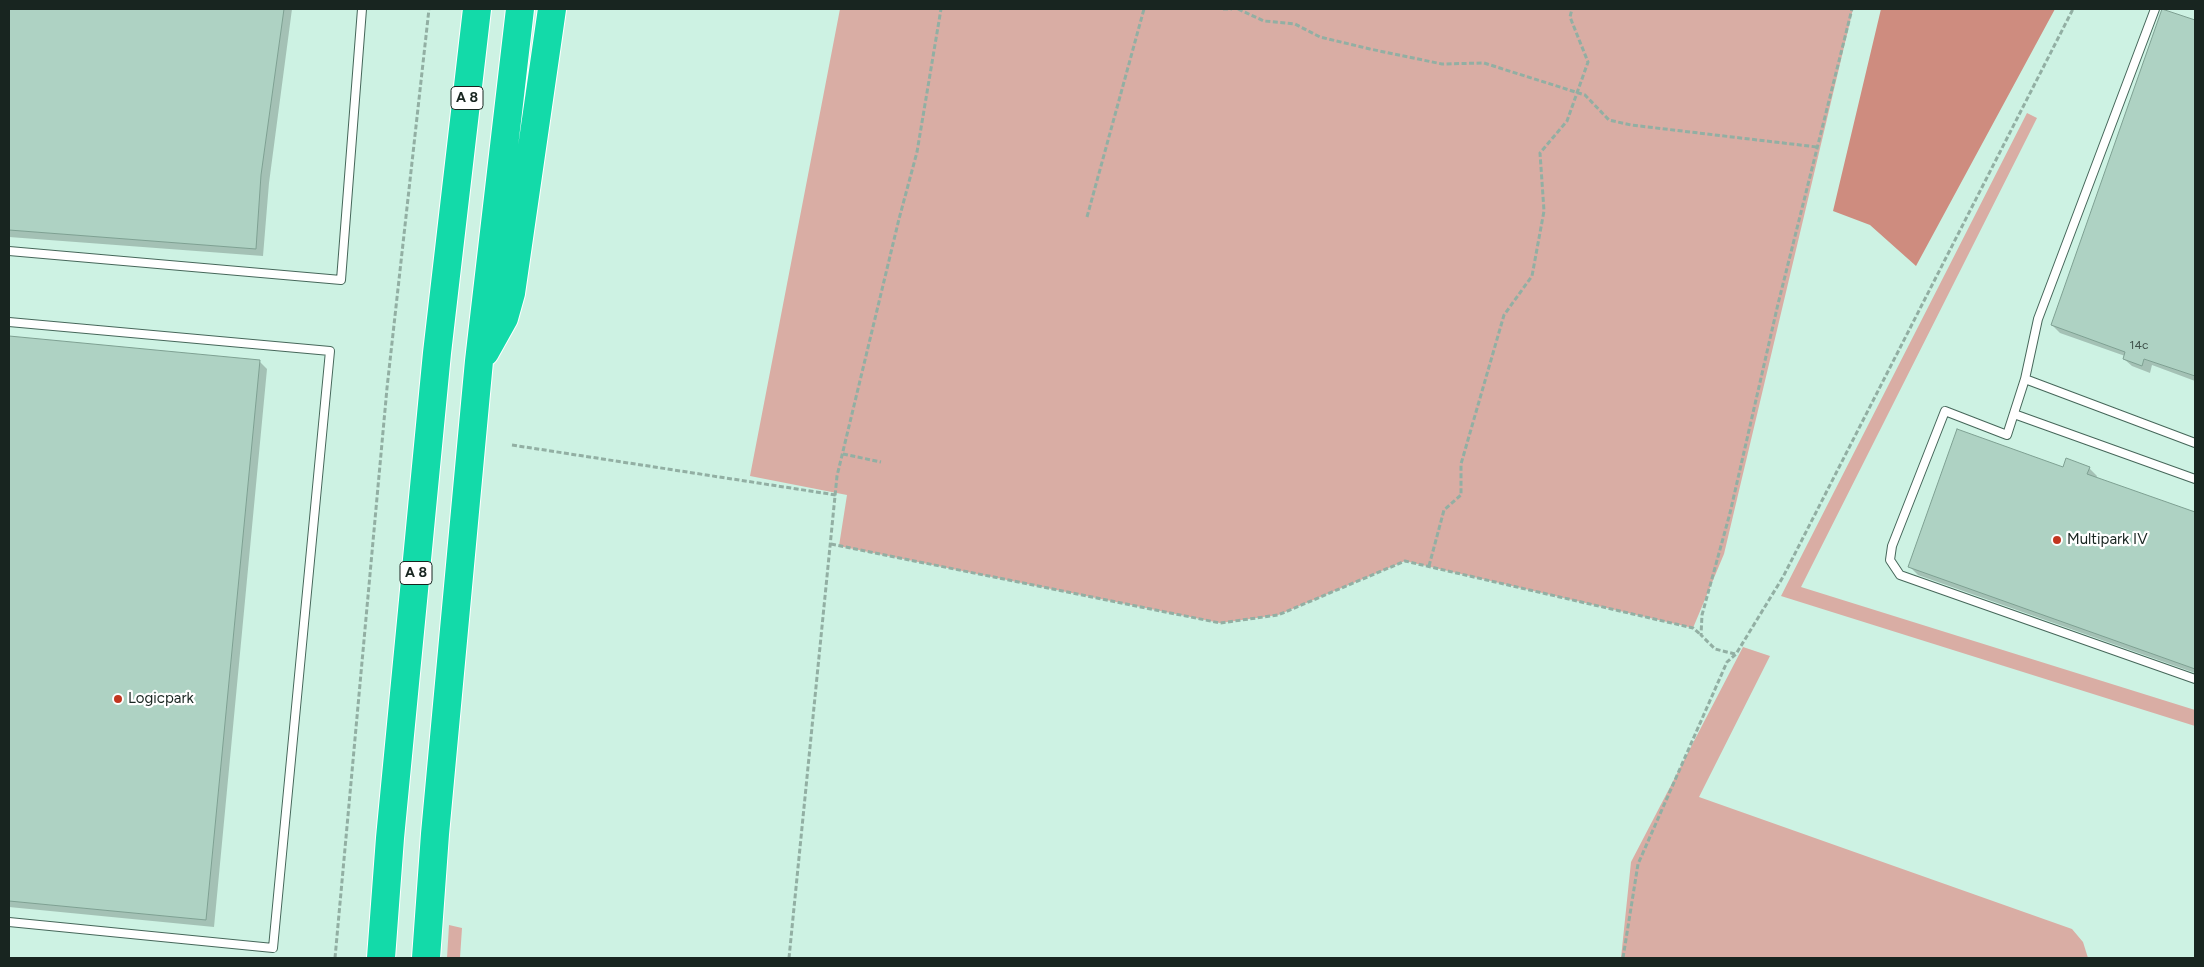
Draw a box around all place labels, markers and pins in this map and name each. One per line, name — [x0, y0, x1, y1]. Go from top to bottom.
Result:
place label: Multipark IV — [2067, 531, 2148, 549]
marker: Multipark IV — [2051, 534, 2063, 546]
place label: Logicpark — [128, 690, 194, 708]
marker: Logicpark — [112, 693, 124, 705]

